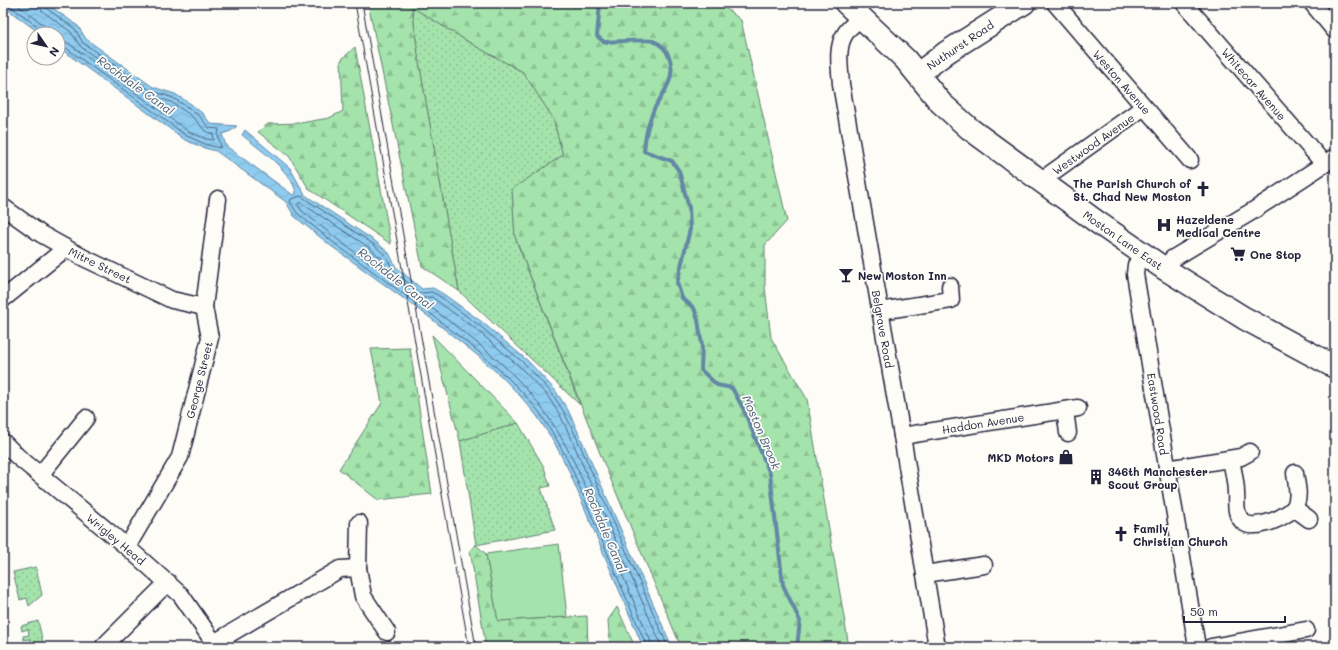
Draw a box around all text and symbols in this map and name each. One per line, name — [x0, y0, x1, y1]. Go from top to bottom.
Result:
street label: Nuthurst Road — [924, 17, 996, 73]
north arrow — [26, 26, 66, 66]
text: N — [46, 44, 63, 60]
street label: Whitecar Avenue — [1218, 45, 1290, 124]
street label: Weston Avenue — [1090, 47, 1154, 118]
water label: Rochdale Canal — [94, 52, 178, 118]
street label: Westwood Avenue — [1049, 110, 1137, 178]
place label: The Parish Church of St. Chad New Moston — [1073, 176, 1191, 204]
church icon: The Parish Church of St. Chad New Moston — [1194, 180, 1212, 198]
street label: Moston Lane East — [1080, 207, 1166, 273]
place label: Hazeldene Medical Centre — [1176, 212, 1261, 240]
hospital icon: Hazeldene Medical Centre — [1155, 216, 1173, 234]
street label: Mitre Street — [66, 243, 134, 287]
water label: Rochdale Canal — [355, 244, 437, 312]
supermarket icon: One Stop — [1229, 245, 1247, 263]
place label: One Stop — [1250, 247, 1301, 262]
bar icon: New Moston Inn — [837, 266, 855, 284]
place label: New Moston Inn — [858, 268, 947, 283]
street label: Belgrave Road — [869, 289, 897, 369]
street label: George Street — [182, 340, 216, 420]
street label: Eastwood Road — [1144, 372, 1172, 456]
water label: Moston Brook — [739, 392, 785, 472]
street label: Haddon Avenue — [941, 409, 1025, 437]
shop icon: MKD Motors — [1057, 448, 1075, 466]
place label: MKD Motors — [988, 450, 1054, 465]
place label: 346th Manchester Scout Group — [1108, 464, 1208, 492]
building icon: 346th Manchester Scout Group — [1087, 468, 1105, 486]
water label: Rochdale Canal — [581, 485, 631, 575]
street label: Wrigley Head — [84, 510, 149, 568]
place label: Family Christian Church — [1133, 521, 1228, 549]
church icon: Family Christian Church — [1112, 525, 1130, 543]
scale bar — [1184, 598, 1285, 624]
text: 50 m — [1190, 603, 1218, 619]

